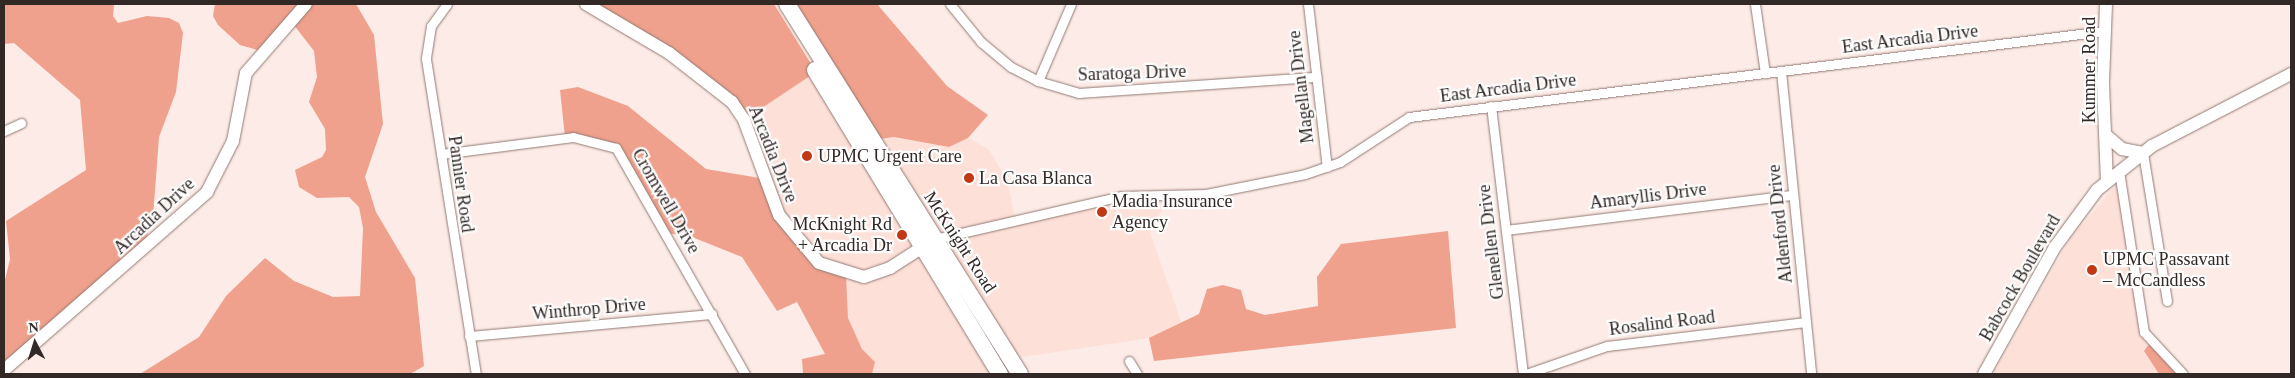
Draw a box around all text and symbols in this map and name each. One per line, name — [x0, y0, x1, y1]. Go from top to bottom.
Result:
street label: Kummer Road — [2078, 17, 2100, 123]
street label: East Arcadia Drive — [1840, 20, 1980, 58]
street label: Magellan Drive — [1283, 29, 1319, 145]
street label: Saratoga Drive — [1077, 60, 1187, 86]
street label: East Arcadia Drive — [1438, 69, 1578, 107]
street label: Arcadia Drive — [744, 102, 802, 206]
street label: Pannier Road — [444, 134, 478, 234]
street label: Cromwell Drive — [627, 145, 705, 257]
place label: UPMC Urgent Care — [818, 145, 962, 167]
marker: UPMC Urgent Care — [800, 149, 814, 163]
street label: Aldenford Drive — [1763, 163, 1797, 285]
place label: La Casa Blanca — [979, 167, 1092, 189]
marker: La Casa Blanca — [963, 172, 975, 184]
street label: Arcadia Drive — [109, 173, 199, 259]
street label: Amaryllis Drive — [1588, 178, 1708, 214]
street label: Glenellen Drive — [1473, 183, 1509, 301]
street label: McKnight Road — [919, 187, 1001, 297]
place label: Madia Insurance Agency — [1112, 191, 1232, 233]
marker: Madia Insurance Agency — [1096, 206, 1108, 218]
street label: Babcock Boulevard — [1975, 211, 2065, 345]
place label: McKnight Rd + Arcadia Dr — [792, 214, 892, 256]
marker: McKnight Rd + Arcadia Dr — [896, 229, 908, 241]
place label: UPMC Passavant – McCandless — [2103, 249, 2230, 292]
marker: UPMC Passavant – McCandless — [2085, 263, 2099, 277]
street label: Winthrop Drive — [531, 293, 647, 325]
street label: Rosalind Road — [1608, 306, 1716, 340]
north arrow — [10, 318, 60, 368]
text: N — [28, 320, 39, 335]

